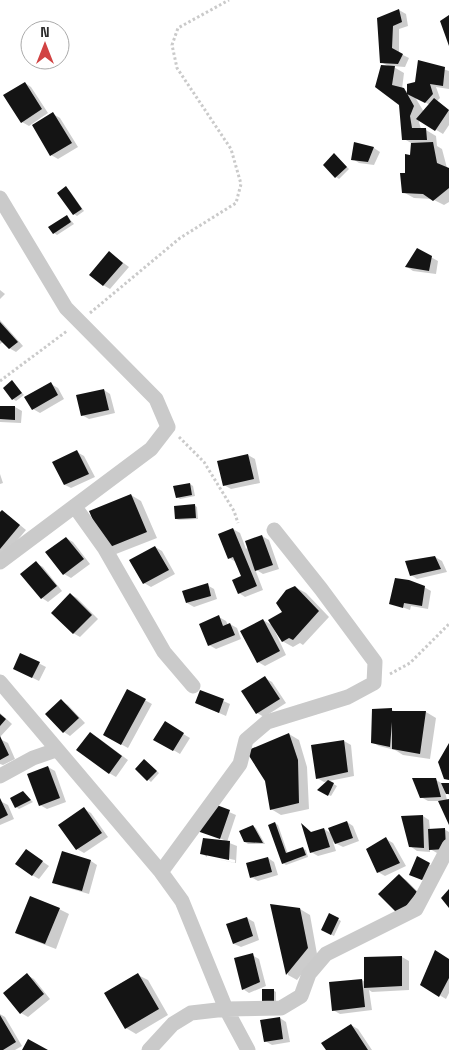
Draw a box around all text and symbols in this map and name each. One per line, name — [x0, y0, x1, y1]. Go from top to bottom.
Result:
north arrow — [20, 20, 70, 70]
text: N — [40, 23, 50, 41]

